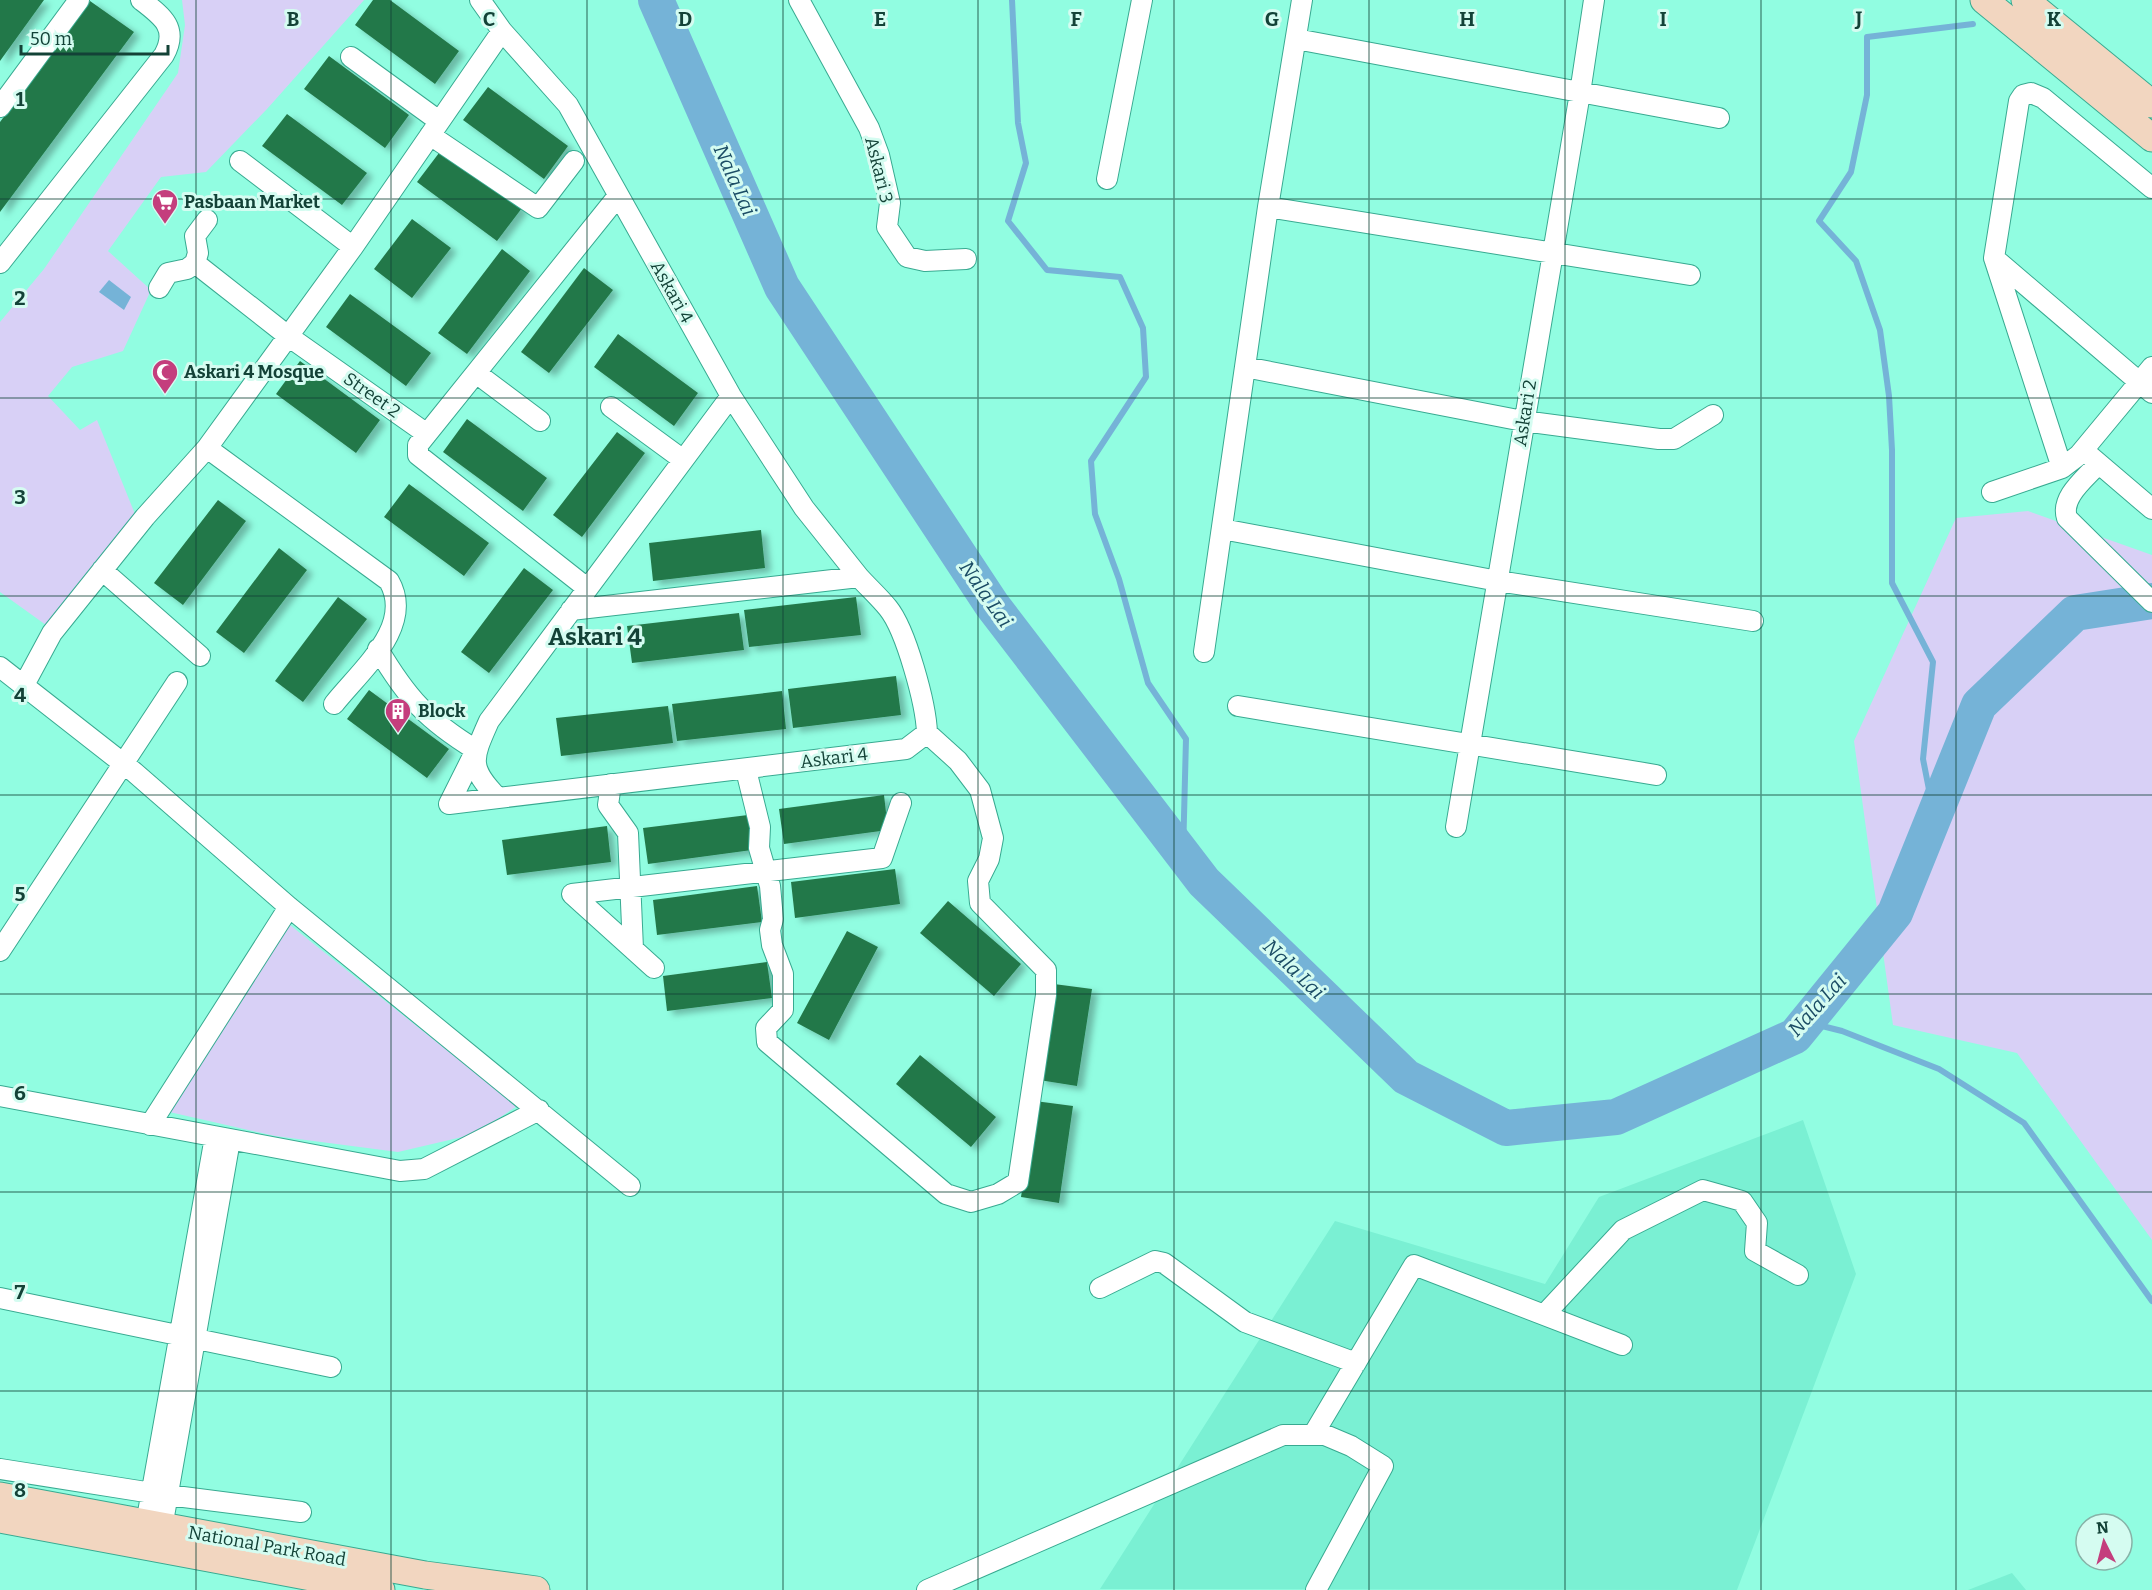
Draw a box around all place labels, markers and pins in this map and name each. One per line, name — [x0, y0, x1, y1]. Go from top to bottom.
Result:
supermarket icon: Pasbaan Market — [150, 187, 180, 225]
place label: Pasbaan Market — [184, 191, 320, 213]
mosque icon: Askari 4 Mosque — [150, 357, 180, 395]
place label: Askari 4 Mosque — [184, 361, 324, 383]
building icon: Block — [383, 696, 413, 734]
place label: Block — [418, 700, 466, 722]

